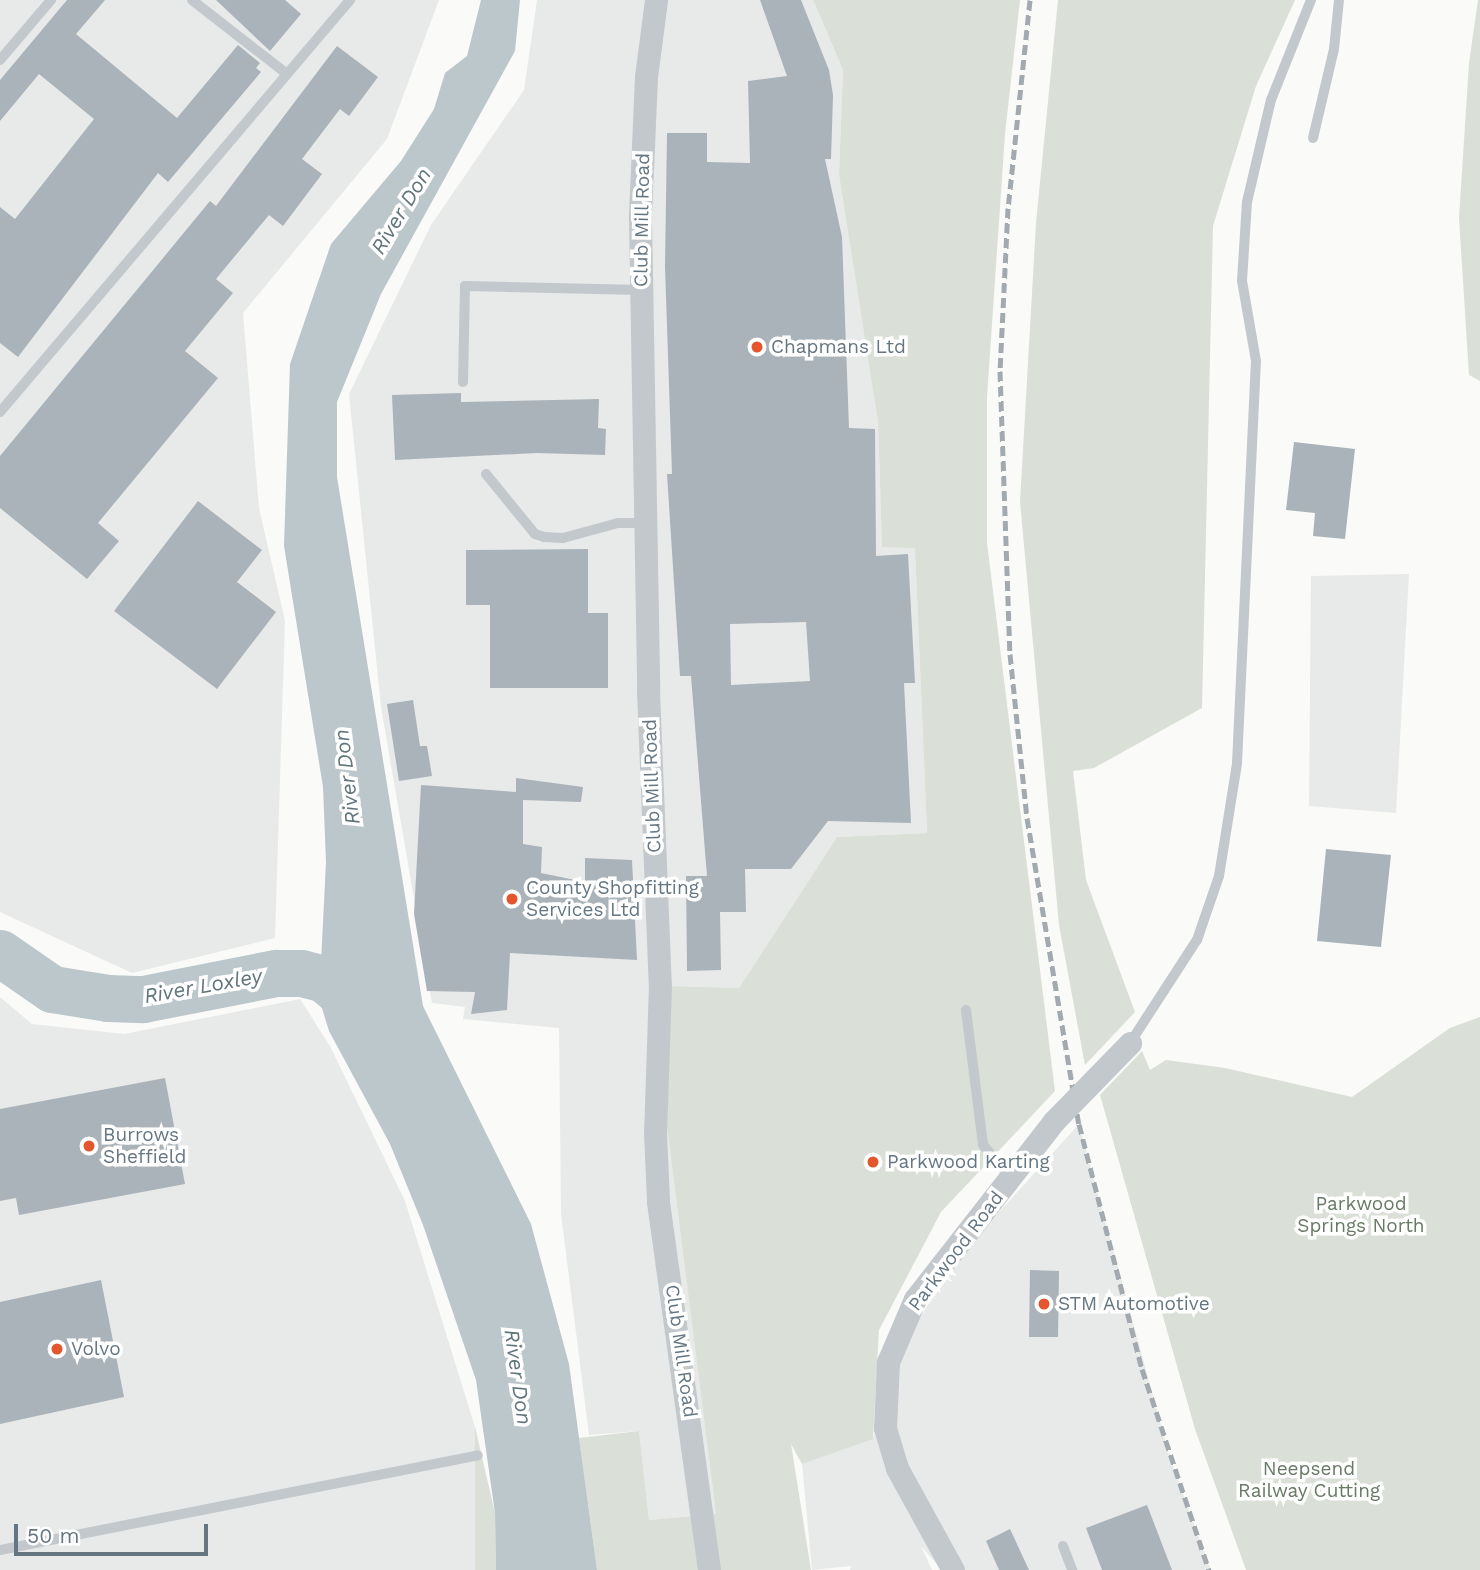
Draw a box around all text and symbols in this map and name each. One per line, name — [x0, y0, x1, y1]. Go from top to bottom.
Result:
street label: Club Mill Road — [629, 152, 655, 288]
water label: River Don — [365, 163, 437, 259]
place label: Chapmans Ltd — [771, 336, 906, 358]
marker: Chapmans Ltd — [749, 339, 765, 355]
street label: Club Mill Road — [638, 718, 666, 854]
water label: River Don — [329, 728, 365, 826]
place label: County Shopfitting Services Ltd — [526, 877, 699, 921]
marker: County Shopfitting Services Ltd — [504, 891, 520, 907]
water label: River Loxley — [142, 963, 264, 1009]
place label: Burrows Sheffield — [103, 1124, 186, 1168]
marker: Burrows Sheffield — [81, 1138, 97, 1154]
place label: Parkwood Karting — [887, 1151, 1050, 1173]
marker: Parkwood Karting — [865, 1154, 881, 1170]
street label: Parkwood Road — [904, 1187, 1008, 1315]
park label: Parkwood Springs North — [1297, 1193, 1425, 1237]
street label: Club Mill Road — [660, 1283, 702, 1419]
place label: STM Automotive — [1058, 1293, 1210, 1315]
marker: STM Automotive — [1036, 1296, 1052, 1312]
water label: River Don — [499, 1327, 537, 1427]
place label: Volvo — [71, 1338, 121, 1360]
marker: Volvo — [49, 1341, 65, 1357]
park label: Neepsend Railway Cutting — [1238, 1458, 1380, 1502]
scale bar — [18, 1510, 212, 1554]
text: 50 m — [27, 1523, 79, 1548]

